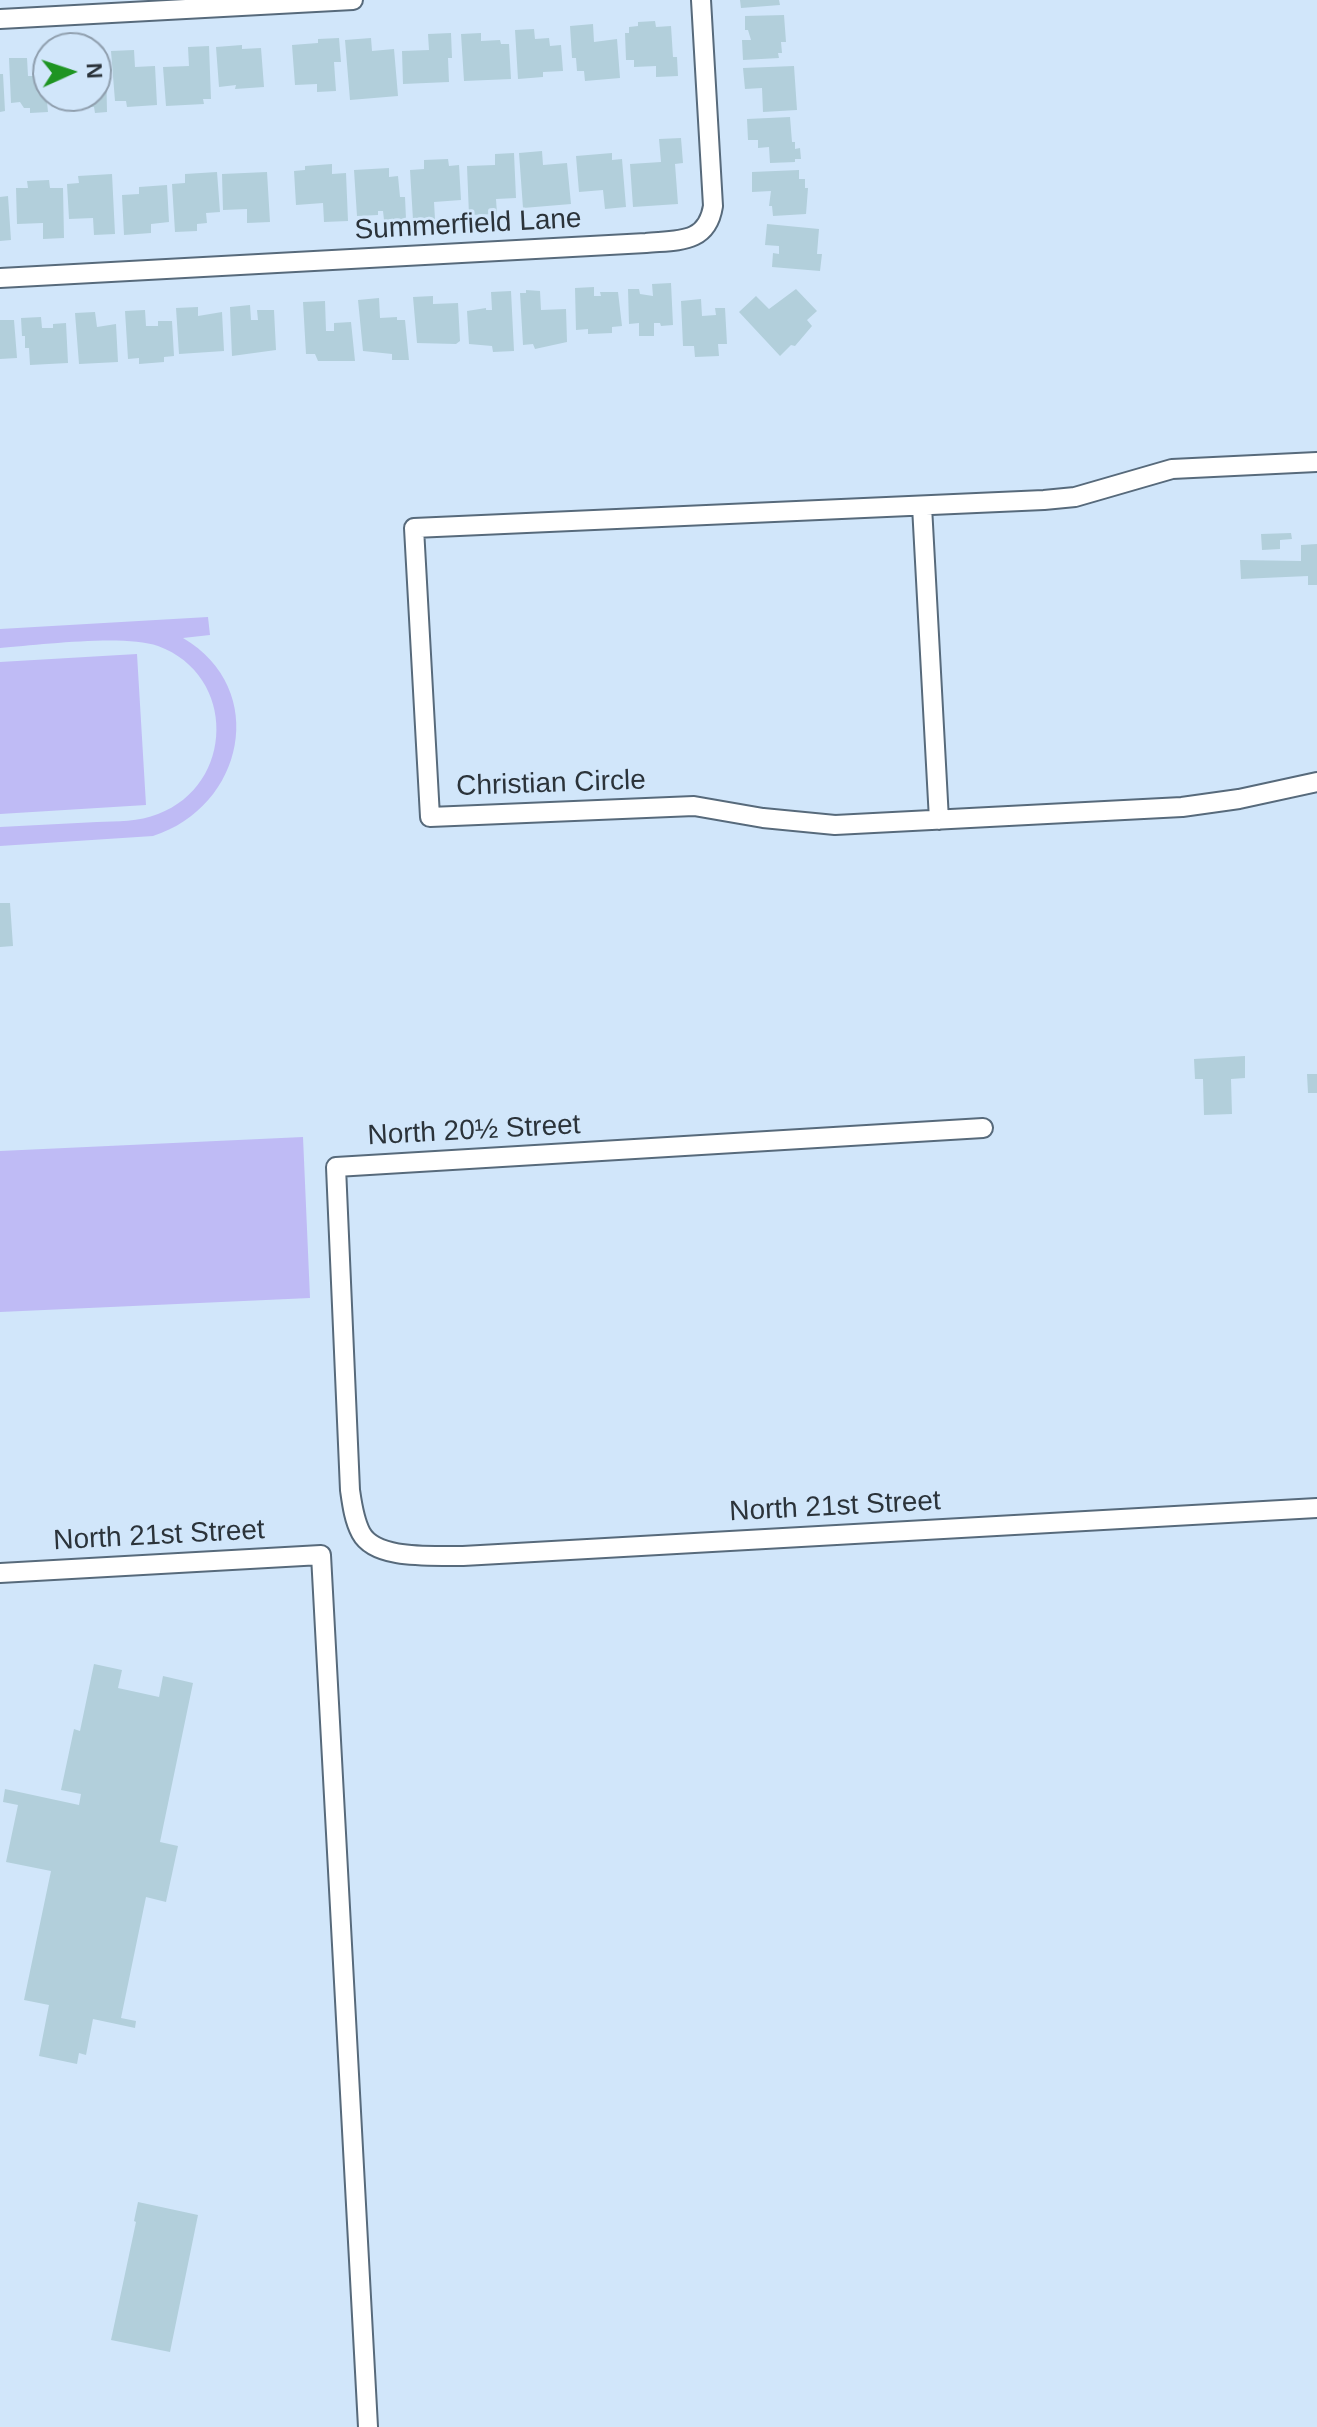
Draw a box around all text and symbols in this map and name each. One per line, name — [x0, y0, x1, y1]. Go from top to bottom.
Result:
north arrow — [32, 32, 112, 112]
text: N — [82, 62, 107, 79]
street label: Summerfield Lane — [354, 202, 582, 248]
street label: Christian Circle — [456, 764, 646, 804]
street label: North 20½ Street — [367, 1109, 581, 1153]
street label: North 21st Street — [728, 1485, 942, 1529]
street label: North 21st Street — [52, 1514, 266, 1558]

